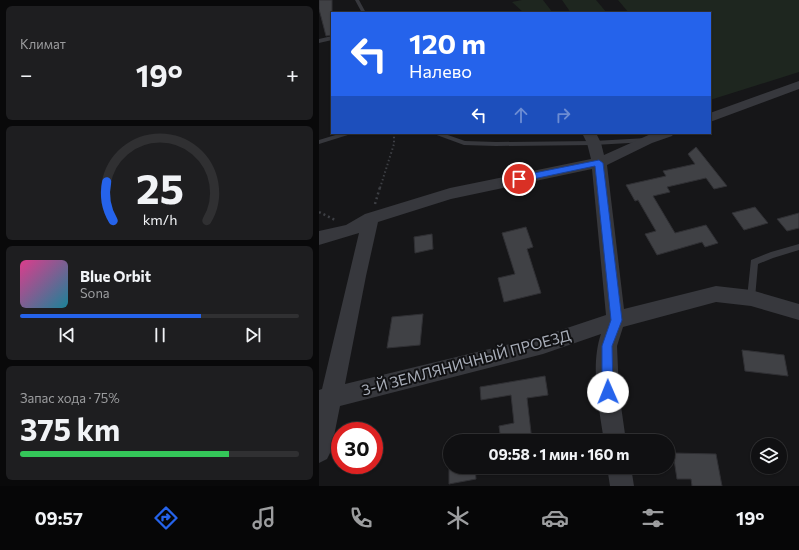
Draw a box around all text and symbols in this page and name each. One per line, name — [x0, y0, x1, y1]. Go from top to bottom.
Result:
text: 120 m — [409, 26, 486, 60]
icon: left — [343, 28, 395, 80]
text: Климат — [20, 36, 66, 52]
text: 19° — [136, 56, 183, 93]
text: Налево — [409, 60, 472, 82]
text: − — [20, 61, 33, 88]
text: + — [286, 61, 299, 88]
icon: left — [468, 104, 490, 126]
icon: ahead — [510, 104, 532, 126]
icon: right — [552, 104, 574, 126]
text: 25 — [136, 162, 183, 213]
pin — [502, 162, 536, 196]
icon: arrive — [508, 168, 530, 190]
text: km/h — [142, 210, 177, 228]
text: Blue Orbit — [80, 267, 151, 285]
text: Sona — [80, 285, 110, 301]
icon: previous — [56, 324, 78, 346]
icon: pause — [149, 324, 171, 346]
icon: next — [242, 324, 264, 346]
street label: 3-Й ЗЕМЛЯНИЧНЫЙ ПРОЕЗД — [359, 325, 573, 399]
position arrow — [587, 371, 629, 413]
text: Запас хода · 75% — [20, 390, 120, 406]
text: 375 km — [20, 410, 120, 447]
speed limit sign: 30 — [331, 422, 383, 474]
map controls — [751, 438, 787, 474]
button: layers — [751, 438, 787, 474]
text: 09:58 · 1 мин · 160 m — [489, 445, 629, 463]
icon: directions — [152, 504, 180, 532]
icon: music — [250, 504, 278, 532]
icon: phone — [347, 504, 375, 532]
icon: climate — [444, 504, 472, 532]
icon: car — [541, 504, 569, 532]
icon: filters — [639, 504, 667, 532]
text: 09:57 — [35, 507, 83, 529]
text: 19° — [736, 507, 764, 529]

